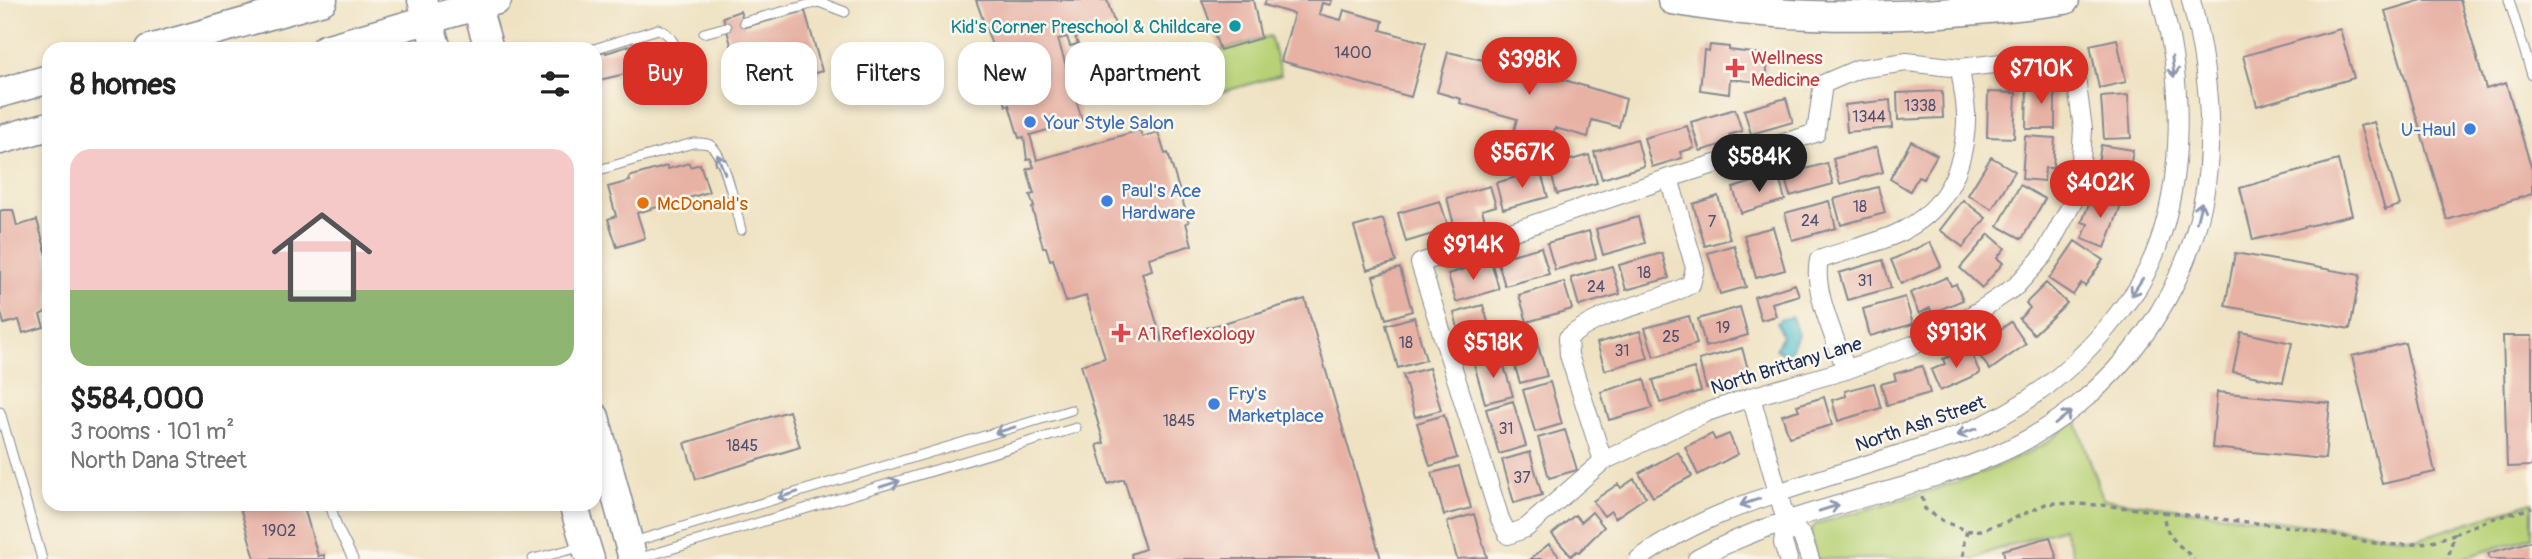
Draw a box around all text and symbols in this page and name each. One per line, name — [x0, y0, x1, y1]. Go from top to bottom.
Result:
place label: Kid's Corner Preschool & Childcare — [950, 15, 1222, 39]
marker: Kid's Corner Preschool & Childcare — [1227, 18, 1243, 34]
pin: $398K — [1480, 38, 1578, 97]
chip: Buy — [623, 42, 707, 105]
chip: Rent — [721, 42, 817, 105]
chip: Filters — [831, 42, 944, 105]
chip: New — [958, 42, 1051, 105]
chip: Apartment — [1065, 42, 1225, 105]
house number: 1400 — [1334, 43, 1372, 63]
text: $398K — [1498, 45, 1560, 74]
place label: Wellness Medicine — [1751, 46, 1823, 92]
pin: $710K — [1992, 46, 2090, 106]
text: $710K — [2009, 54, 2073, 83]
one-way arrow — [2166, 55, 2179, 78]
marker: Wellness Medicine — [1725, 58, 1745, 78]
icon: filters — [536, 65, 574, 103]
text: 8 homes — [70, 66, 176, 103]
house number: 1338 — [1904, 96, 1936, 116]
house number: 1344 — [1852, 107, 1886, 127]
place label: Your Style Salon — [1043, 111, 1174, 135]
marker: Your Style Salon — [1022, 114, 1038, 130]
place label: U-Haul — [2401, 118, 2456, 142]
marker: U-Haul — [2462, 121, 2478, 137]
pin: $567K — [1473, 130, 1571, 190]
pin: $584K — [1710, 134, 1808, 194]
text: $567K — [1490, 138, 1554, 167]
text: $584K — [1727, 142, 1791, 171]
one-way arrow — [714, 154, 727, 176]
pin: $402K — [2051, 160, 2149, 220]
text: $402K — [2066, 168, 2134, 197]
place label: Paul's Ace Hardware — [1121, 179, 1202, 225]
place label: McDonald's — [657, 192, 748, 216]
marker: Paul's Ace Hardware — [1099, 193, 1115, 209]
icon: home — [259, 194, 385, 320]
marker: McDonald's — [635, 195, 651, 211]
house number: 18 — [1853, 197, 1867, 217]
one-way arrow — [2193, 201, 2207, 224]
house number: 24 — [1801, 211, 1819, 231]
house number: 7 — [1708, 212, 1717, 232]
pin: $914K — [1424, 222, 1522, 282]
text: $914K — [1443, 230, 1503, 259]
house number: 18 — [1637, 263, 1651, 283]
house number: 31 — [1857, 271, 1873, 291]
house number: 24 — [1587, 277, 1605, 297]
one-way arrow — [2130, 277, 2144, 296]
pin: $913K — [1907, 310, 2005, 370]
house number: 19 — [1716, 318, 1730, 338]
text: $913K — [1926, 318, 1986, 347]
pin: $518K — [1444, 320, 1542, 380]
place label: A1 Reflexology — [1137, 322, 1255, 346]
marker: A1 Reflexology — [1111, 323, 1131, 343]
house number: 25 — [1662, 327, 1680, 347]
text: $518K — [1463, 328, 1523, 357]
street label: North Brittany Lane — [1708, 331, 1865, 400]
house number: 18 — [1399, 333, 1413, 353]
house number: 31 — [1614, 341, 1630, 361]
text: $584,000 — [70, 380, 204, 417]
place label: Fry's Marketplace — [1228, 382, 1324, 428]
street label: North Ash Street — [1852, 390, 1989, 457]
marker: Fry's Marketplace — [1206, 396, 1222, 412]
one-way arrow — [2053, 410, 2072, 425]
house number: 1845 — [1163, 411, 1195, 431]
text: 3 rooms · 101 m² — [70, 417, 234, 446]
house number: 31 — [1498, 419, 1514, 439]
one-way arrow — [995, 424, 1017, 437]
one-way arrow — [1956, 427, 1978, 439]
house number: 1845 — [726, 436, 758, 456]
text: North Dana Street — [70, 446, 247, 475]
house number: 37 — [1513, 468, 1531, 488]
one-way arrow — [879, 476, 901, 489]
one-way arrow — [777, 490, 799, 503]
one-way arrow — [1740, 497, 1762, 509]
one-way arrow — [1818, 501, 1840, 514]
house number: 1902 — [262, 521, 296, 541]

